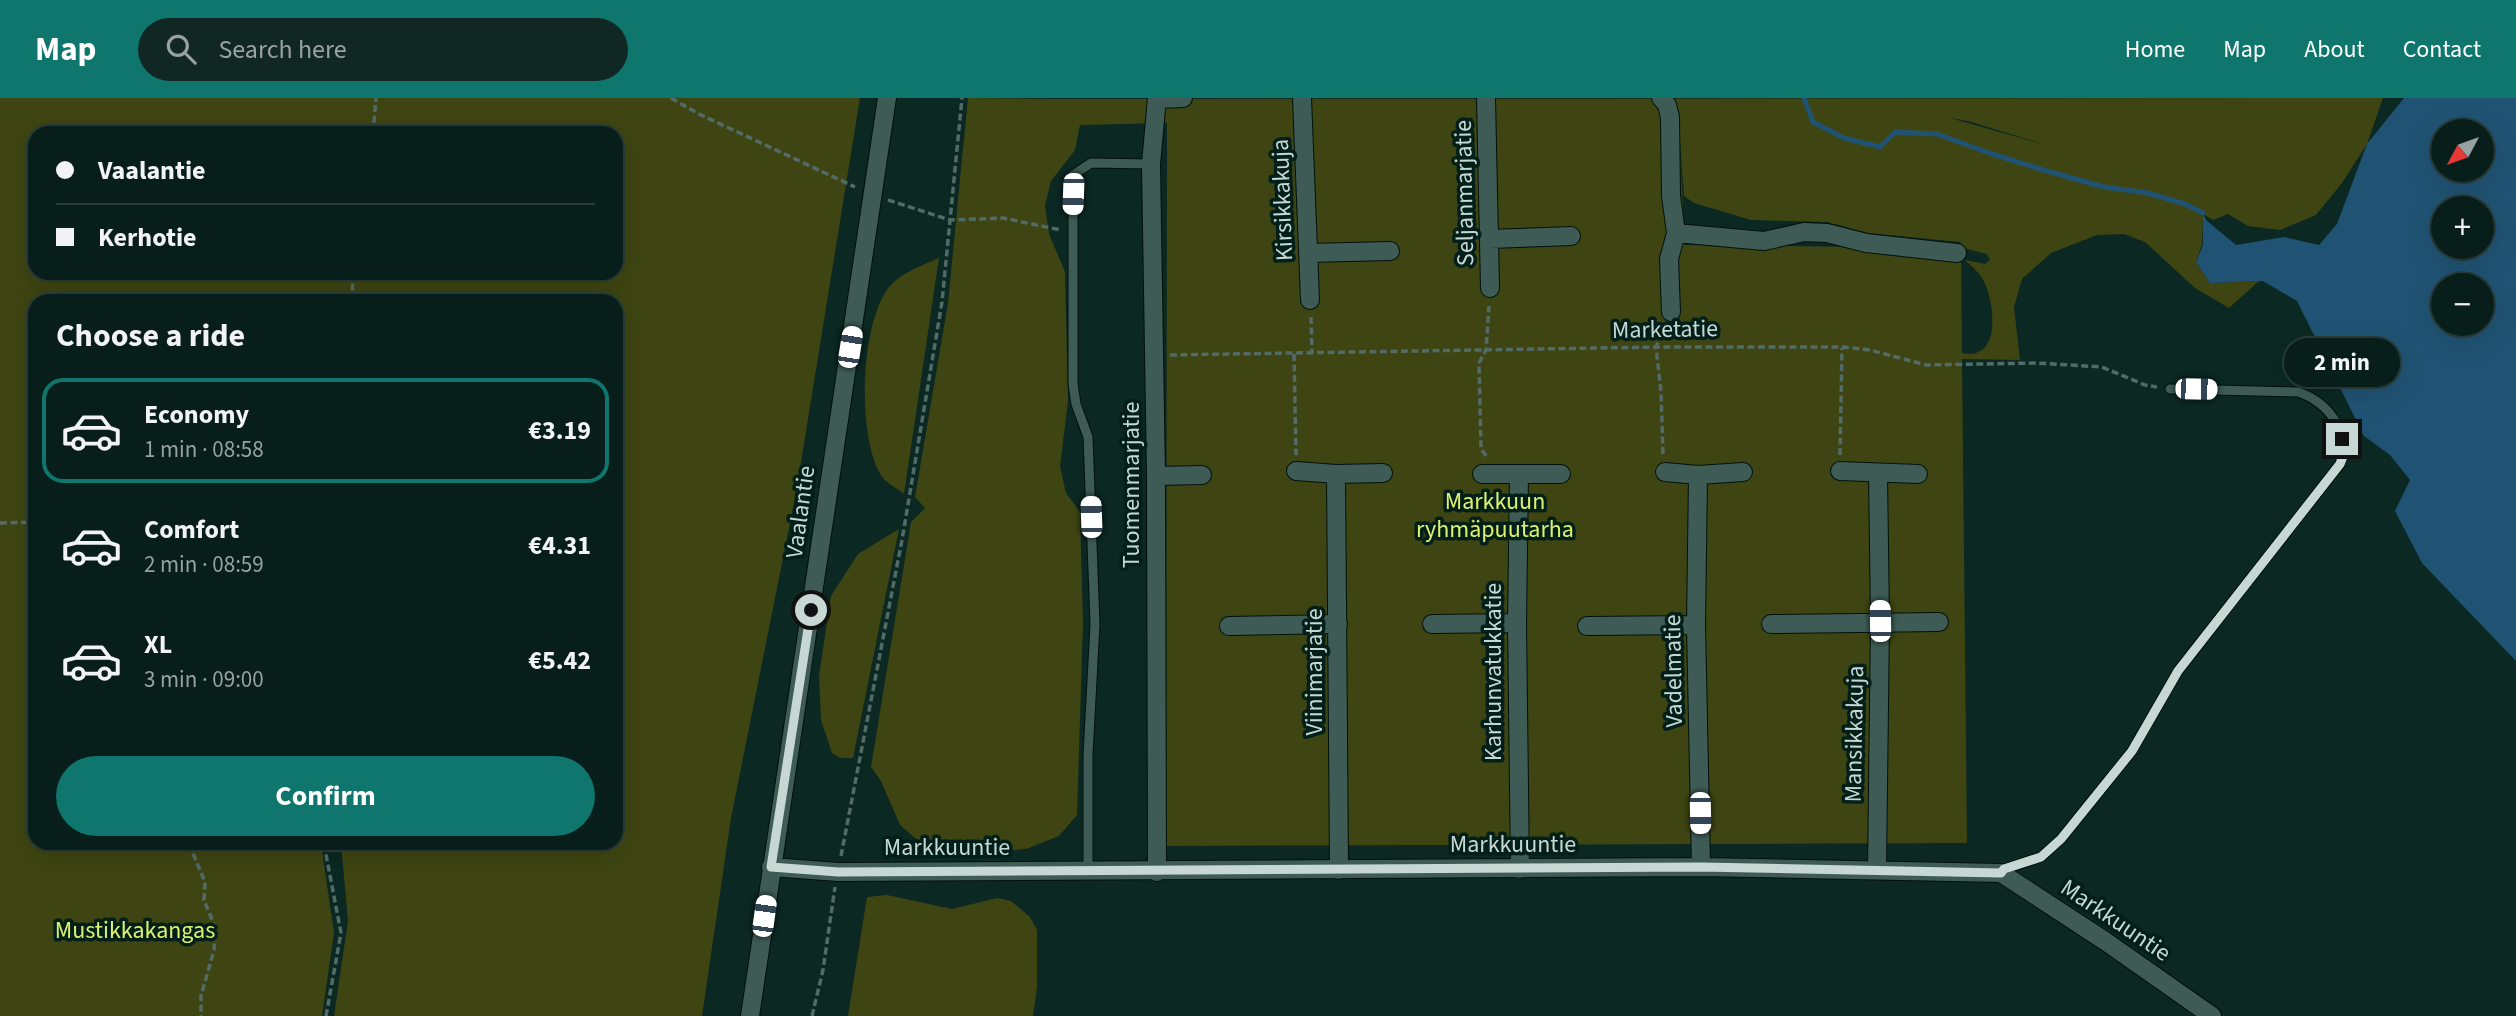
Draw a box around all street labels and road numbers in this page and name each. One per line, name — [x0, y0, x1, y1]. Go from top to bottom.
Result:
street label: Seljanmarjatie — [1446, 120, 1483, 266]
street label: Kirsikkakuja — [1263, 138, 1302, 262]
street label: Marketatie — [1612, 311, 1718, 348]
street label: Tuomenmarjatie — [1114, 402, 1149, 568]
street label: Vaalantie — [777, 463, 824, 561]
street label: Karhunvatukkatie — [1476, 583, 1511, 761]
street label: Viinimarjatie — [1297, 608, 1332, 736]
street label: Vadelmatie — [1655, 614, 1692, 728]
street label: Mansikkakuja — [1836, 665, 1873, 803]
street label: Markkuuntie — [1450, 827, 1576, 862]
street label: Markkuuntie — [884, 830, 1010, 865]
street label: Markkuuntie — [2054, 871, 2178, 970]

